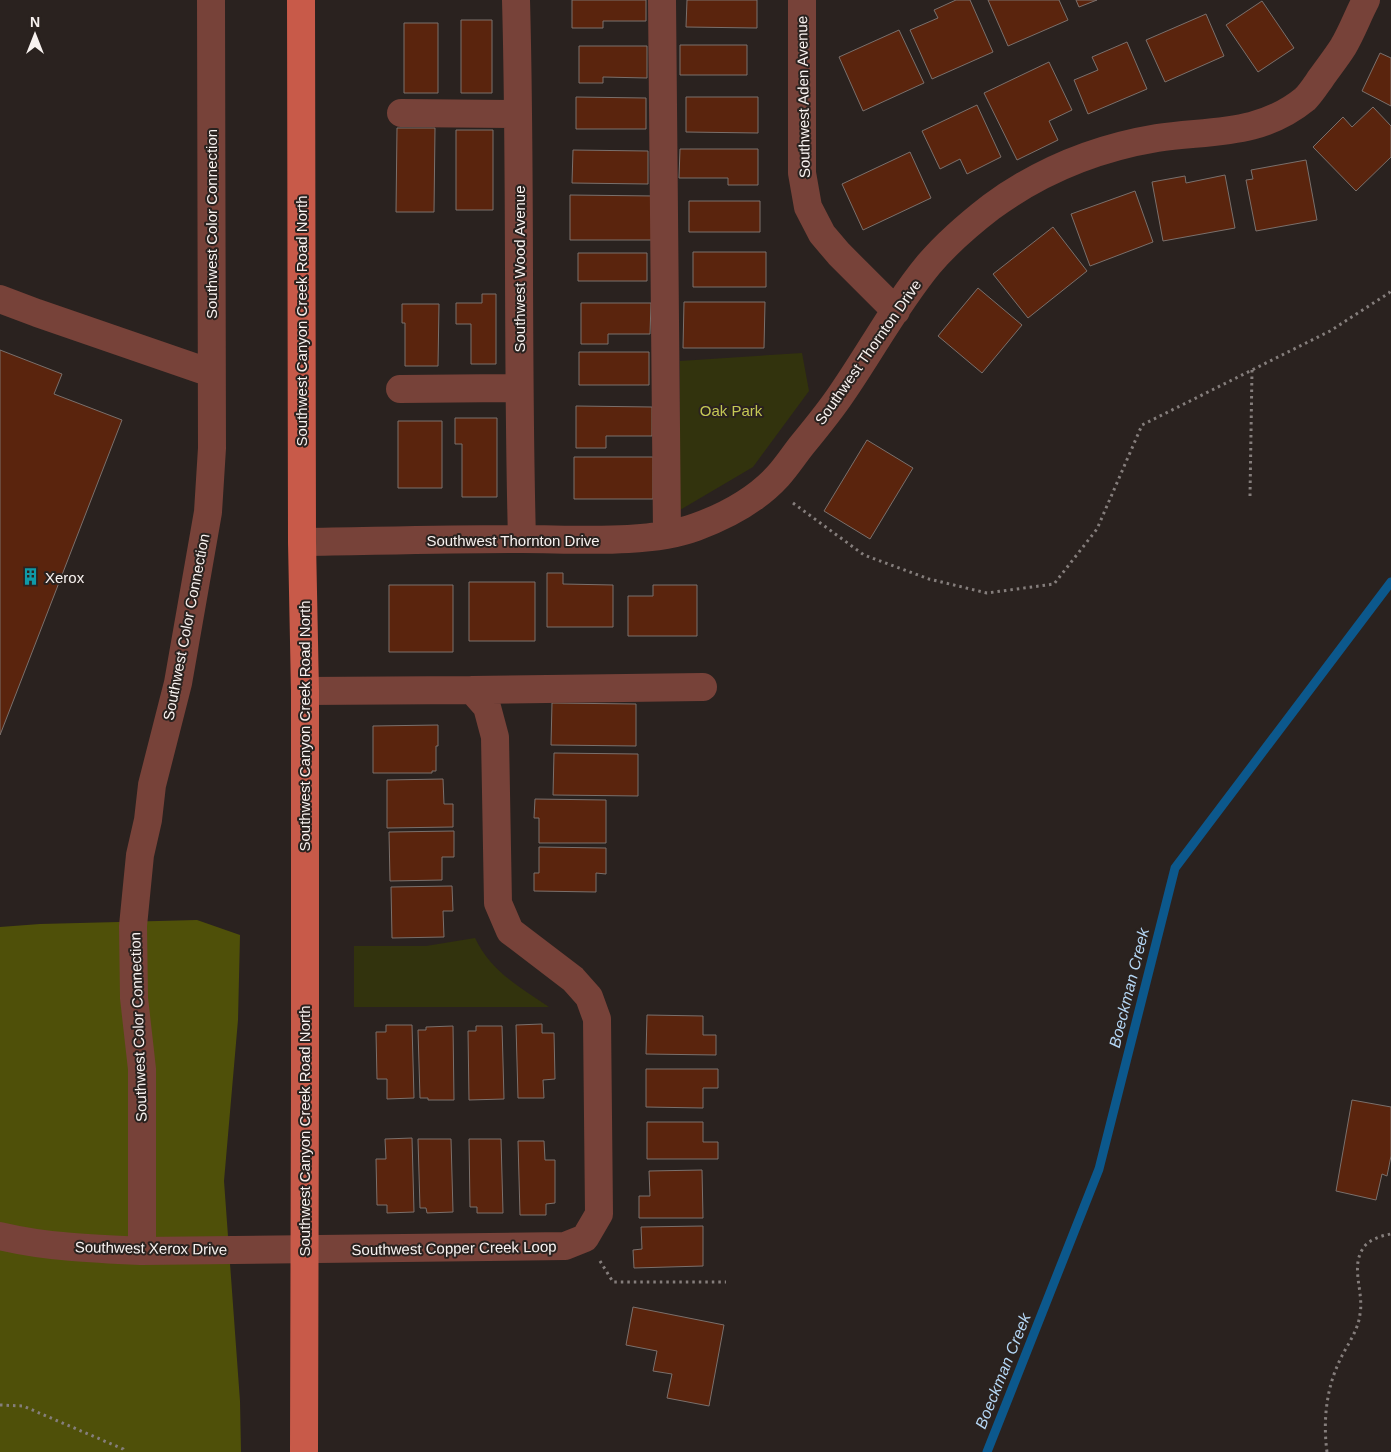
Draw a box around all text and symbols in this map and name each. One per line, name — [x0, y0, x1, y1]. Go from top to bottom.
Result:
north arrow — [10, 10, 60, 60]
text: N — [30, 14, 40, 30]
street label: Southwest Aden Avenue — [793, 16, 813, 178]
street label: Southwest Color Connection — [203, 129, 220, 319]
street label: Southwest Wood Avenue — [511, 185, 528, 353]
street label: Southwest Canyon Creek Road North — [293, 196, 310, 446]
street label: Southwest Thornton Drive — [811, 276, 925, 428]
park label: Oak Park — [700, 402, 763, 419]
street label: Southwest Color Connection — [160, 532, 212, 722]
street label: Southwest Thornton Drive — [426, 532, 600, 549]
building icon: Xerox — [21, 567, 41, 587]
place label: Xerox — [45, 569, 85, 586]
street label: Southwest Canyon Creek Road North — [296, 601, 313, 851]
water label: Boeckman Creek — [1106, 925, 1152, 1050]
street label: Southwest Color Connection — [126, 932, 150, 1122]
street label: Southwest Canyon Creek Road North — [296, 1006, 313, 1256]
street label: Southwest Xerox Drive — [75, 1238, 227, 1258]
street label: Southwest Copper Creek Loop — [351, 1238, 557, 1258]
water label: Boeckman Creek — [972, 1310, 1034, 1431]

